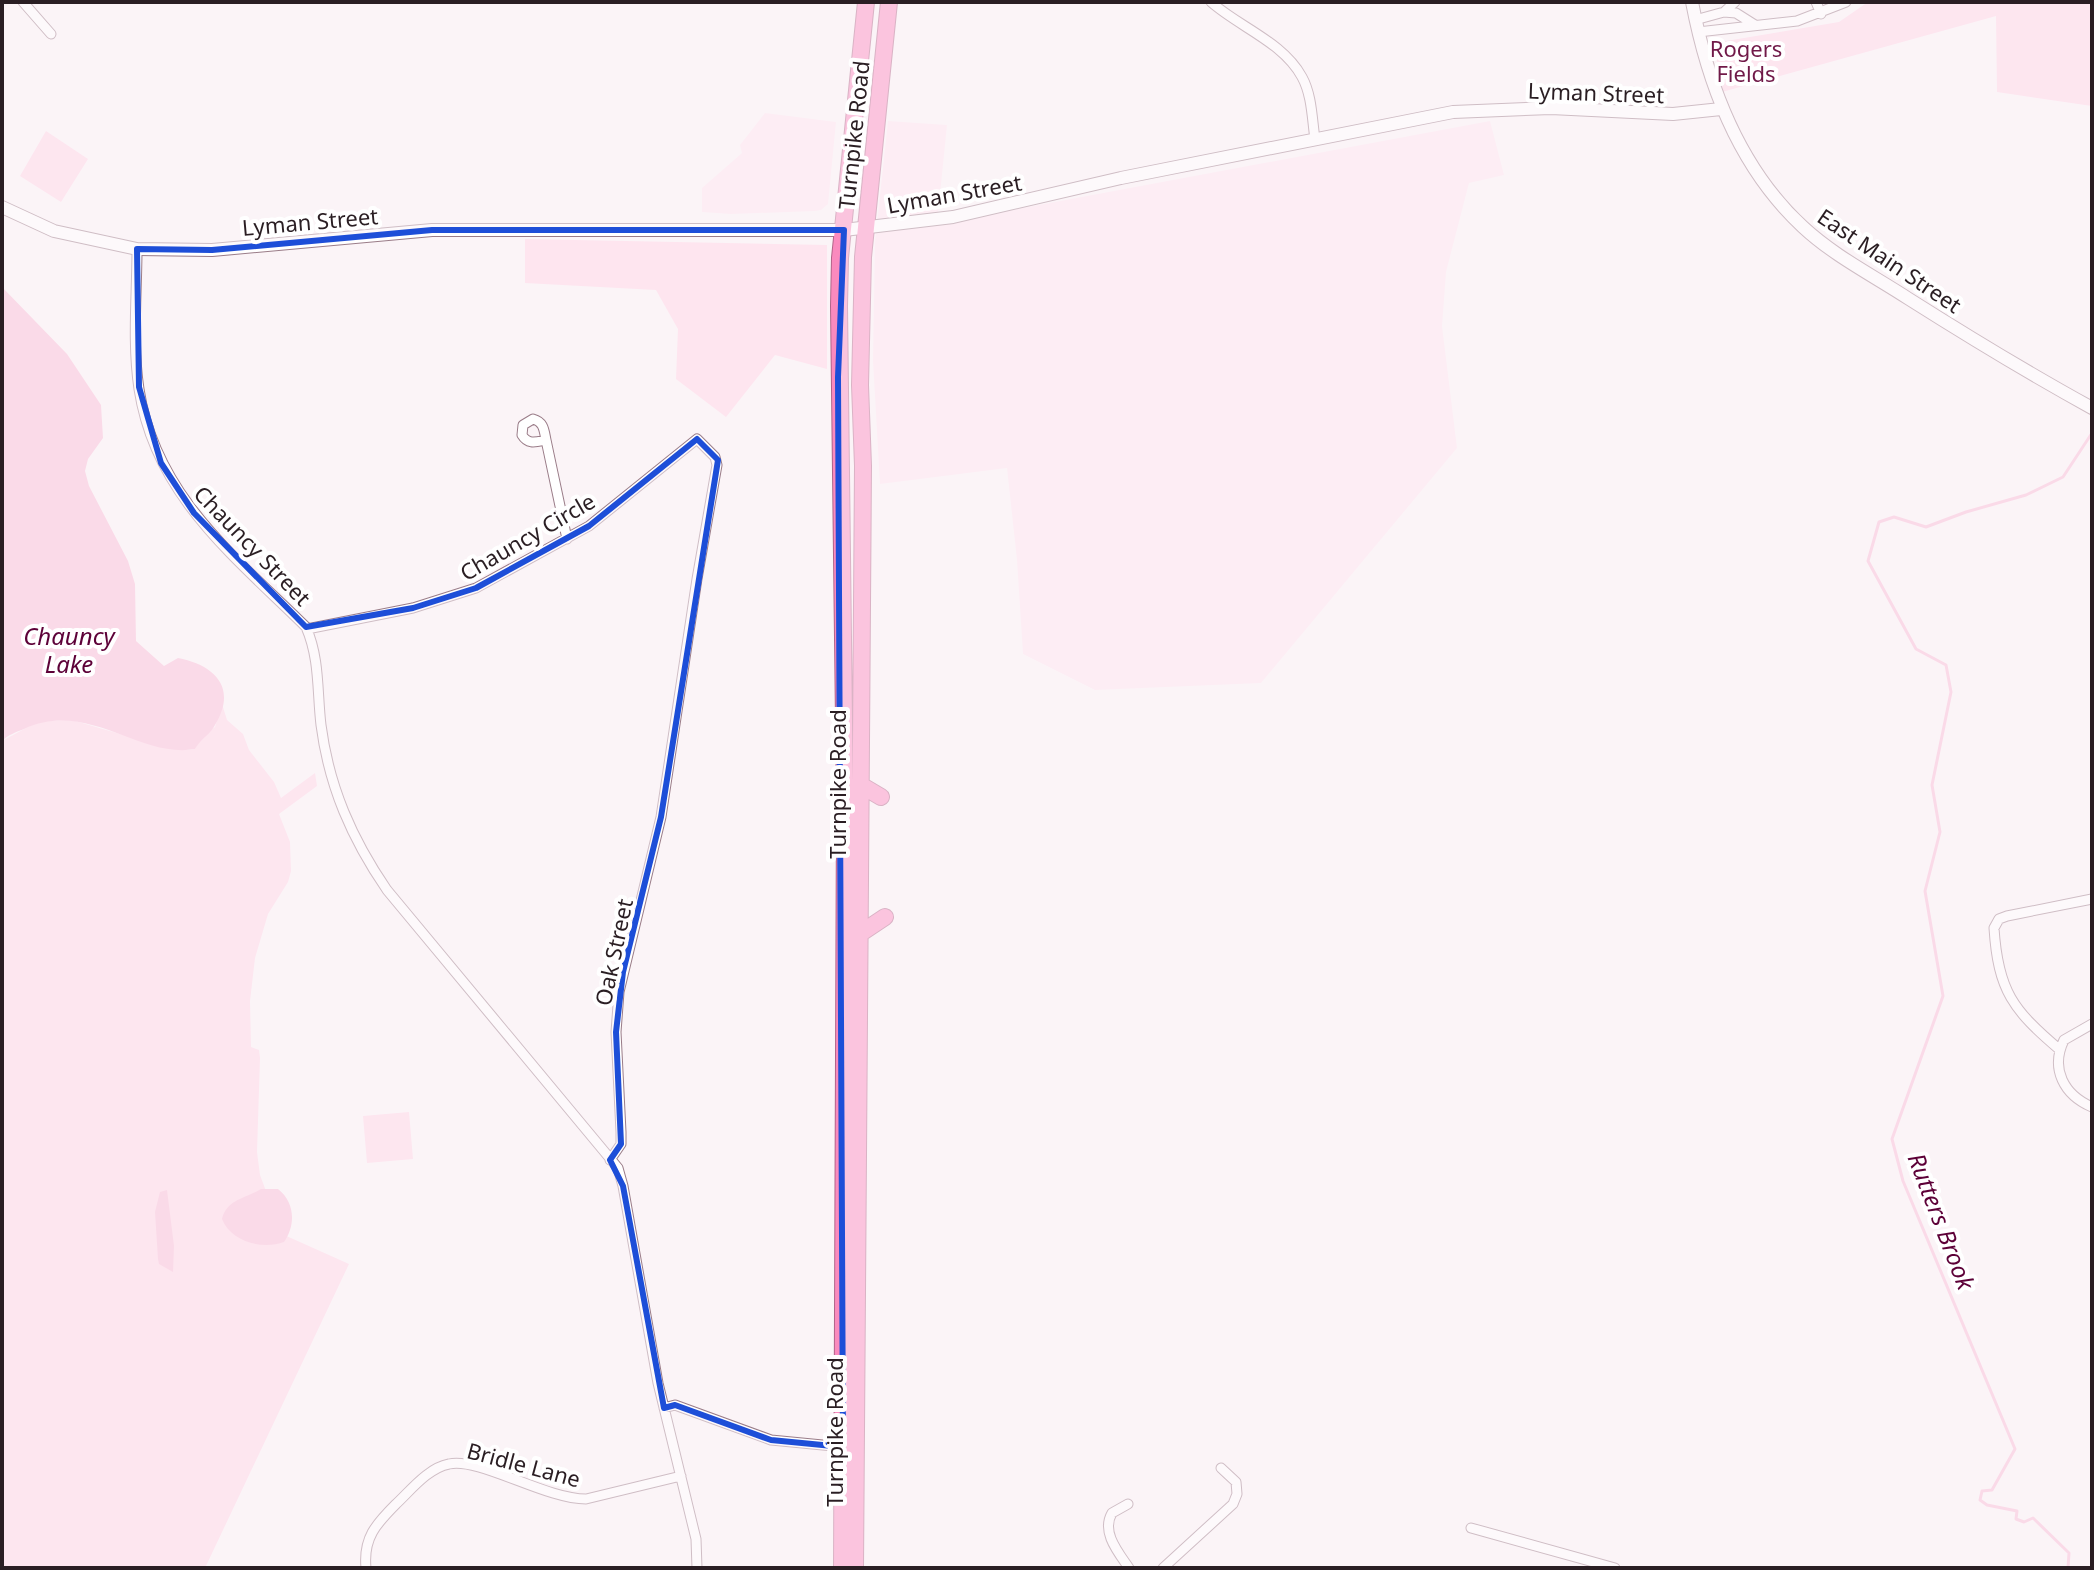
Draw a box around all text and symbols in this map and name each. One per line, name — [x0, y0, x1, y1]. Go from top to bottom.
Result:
park label: Rogers Fields — [1710, 33, 1782, 88]
street label: Turnpike Road — [830, 59, 876, 211]
street label: Lyman Street — [1527, 75, 1665, 109]
street label: Lyman Street — [884, 166, 1024, 220]
street label: Lyman Street — [241, 200, 379, 242]
street label: East Main Street — [1812, 201, 1968, 319]
street label: Chauncy Street — [188, 478, 318, 612]
street label: Chauncy Circle — [454, 485, 600, 587]
water label: Chauncy Lake — [23, 619, 117, 680]
street label: Turnpike Road — [822, 709, 852, 859]
street label: Oak Street — [587, 896, 639, 1008]
water label: Rutters Brook — [1901, 1148, 1984, 1295]
street label: Turnpike Road — [819, 1357, 849, 1507]
street label: Bridle Lane — [464, 1434, 584, 1494]

